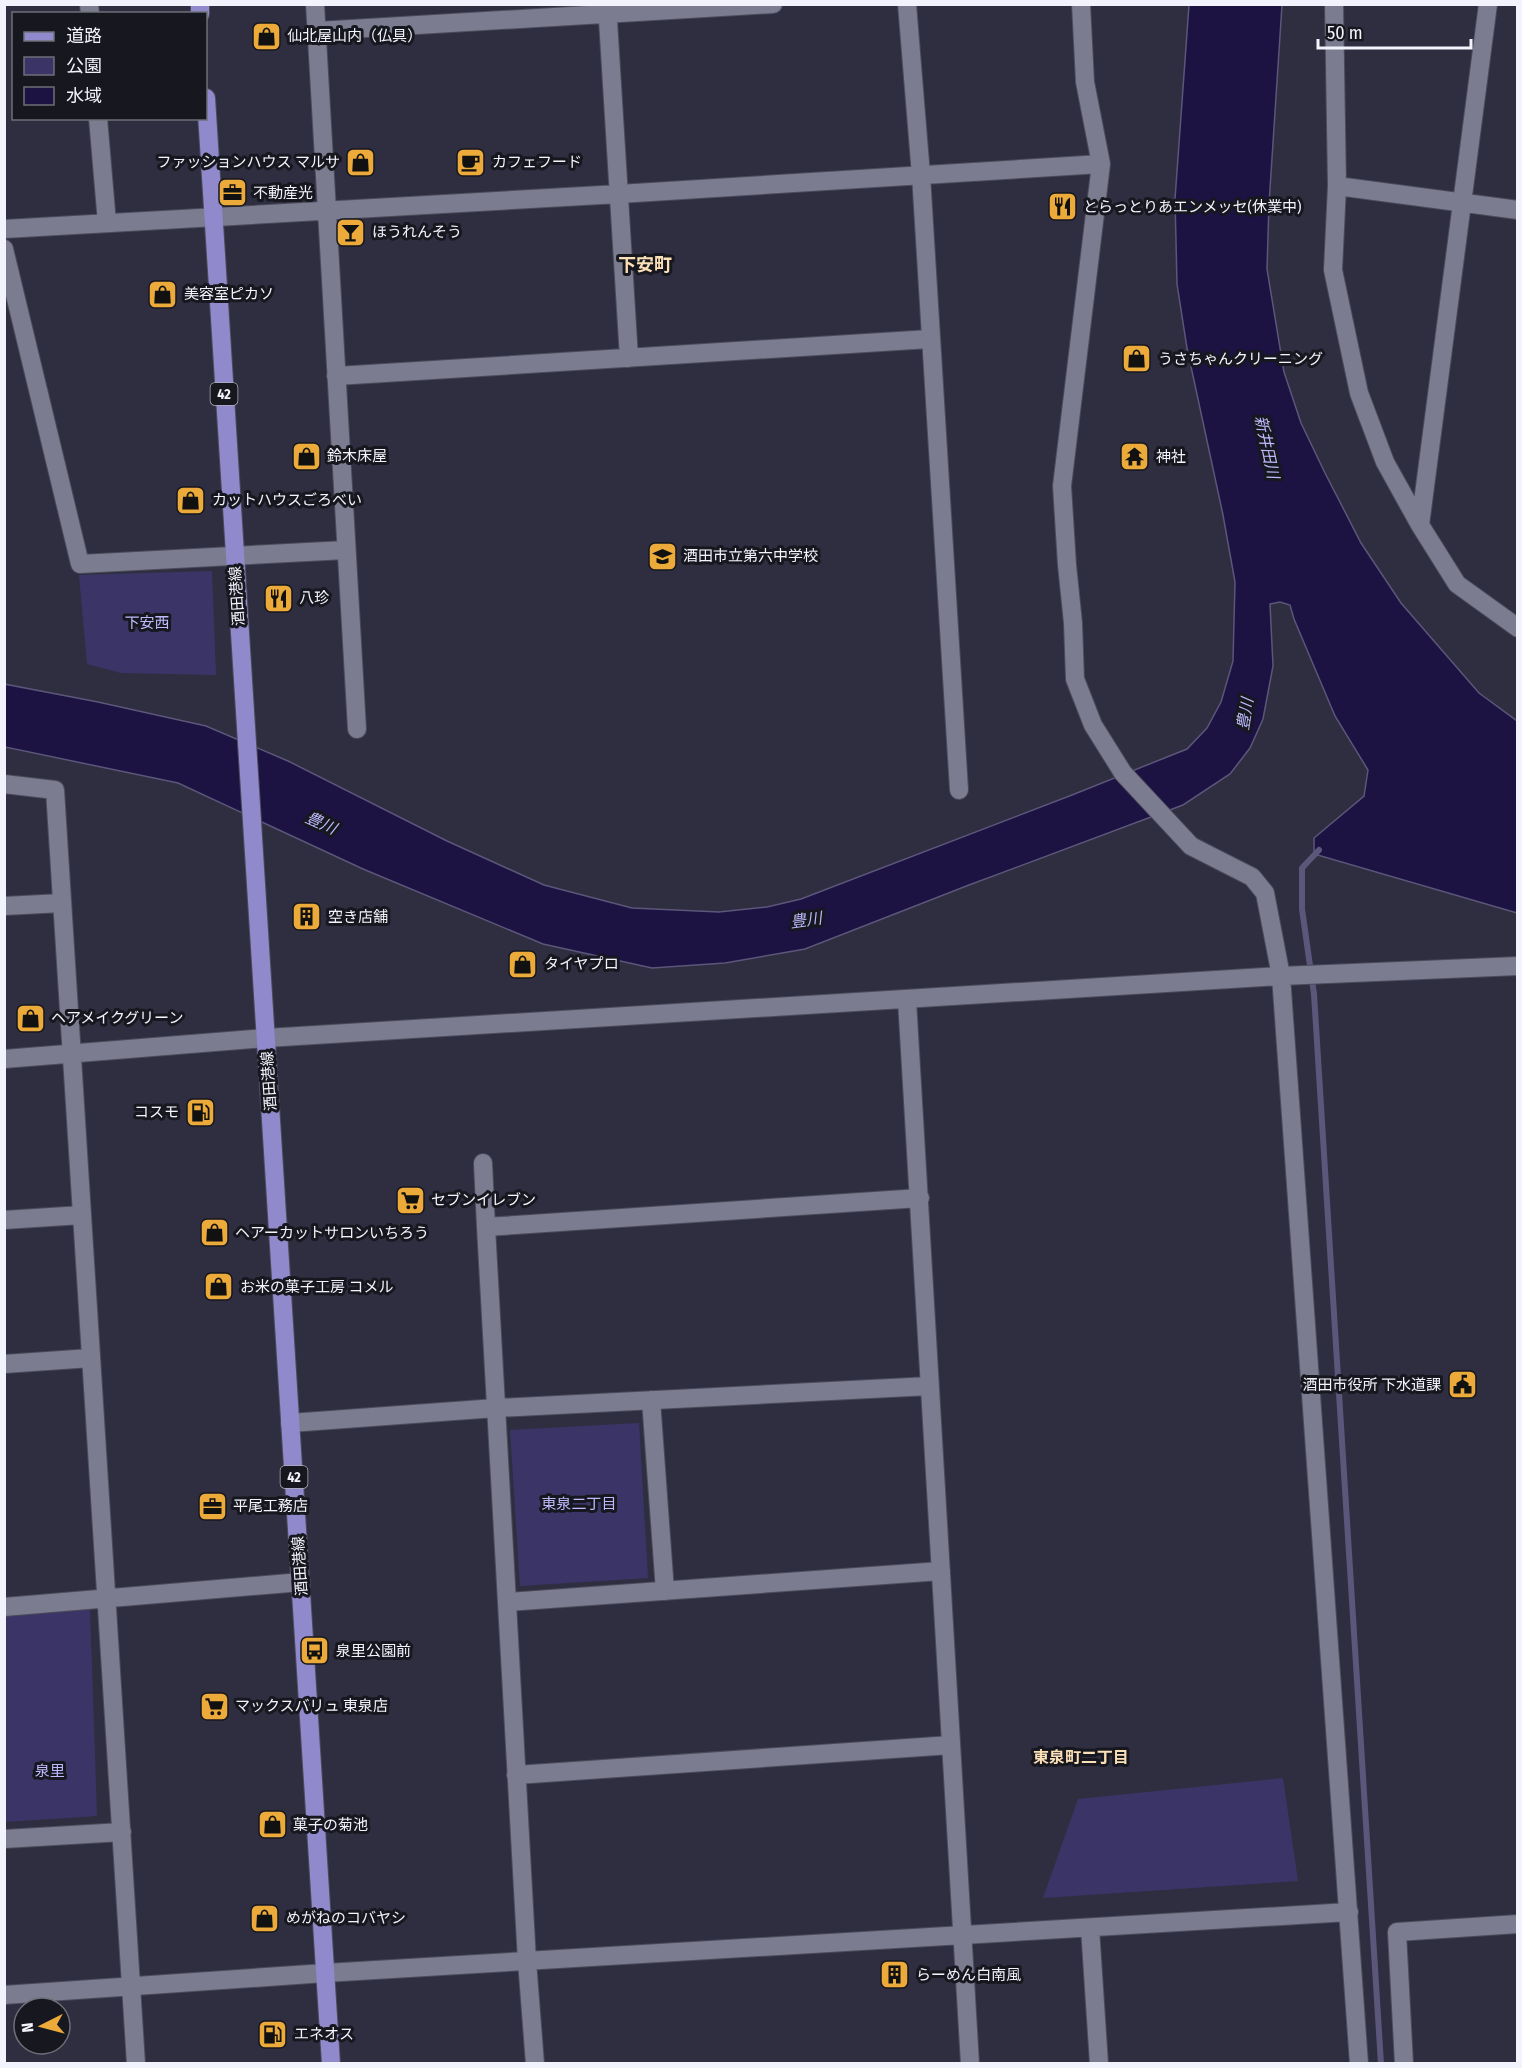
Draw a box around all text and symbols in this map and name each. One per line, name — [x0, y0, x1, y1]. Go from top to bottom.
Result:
legend — [12, 12, 207, 120]
scale bar — [1318, 12, 1471, 50]
shop icon: 仙北屋山内（仏具） — [250, 20, 282, 52]
text: 50 m — [1327, 22, 1363, 44]
text: 道路 — [66, 25, 102, 47]
place label: 仙北屋山内（仏具） — [287, 27, 422, 45]
text: 公園 — [66, 55, 102, 77]
text: 水域 — [66, 85, 102, 107]
shop icon: ファッションハウス マルサ — [345, 146, 377, 178]
cafe icon: カフェフード — [455, 146, 487, 178]
place label: ファッションハウス マルサ — [156, 153, 340, 171]
place label: カフェフード — [492, 153, 582, 171]
office icon: 不動産光 — [216, 177, 248, 209]
place label: 不動産光 — [253, 184, 313, 202]
restaurant icon: とらっとりあエンメッセ(休業中) — [1046, 191, 1078, 223]
place label: とらっとりあエンメッセ(休業中) — [1083, 198, 1301, 216]
bar icon: ほうれんそう — [335, 216, 367, 248]
place label: ほうれんそう — [372, 223, 462, 241]
district label: 下安町 — [618, 254, 672, 276]
shop icon: 美容室ピカソ — [147, 278, 179, 310]
place label: 美容室ピカソ — [184, 285, 274, 303]
shop icon: うさちゃんクリーニング — [1121, 343, 1153, 375]
place label: うさちゃんクリーニング — [1158, 350, 1323, 368]
road number: 42 — [210, 383, 238, 405]
water label: 新井田川 — [1251, 414, 1283, 482]
shop icon: 鈴木床屋 — [290, 440, 322, 472]
temple icon: 神社 — [1119, 441, 1151, 473]
place label: 鈴木床屋 — [327, 447, 387, 465]
place label: 神社 — [1156, 448, 1186, 466]
shop icon: カットハウスごろべい — [175, 484, 207, 516]
place label: カットハウスごろべい — [212, 491, 362, 509]
school or university icon: 酒田市立第六中学校 — [646, 540, 678, 572]
place label: 酒田市立第六中学校 — [683, 547, 818, 565]
street label: 酒田港線 — [226, 565, 248, 627]
restaurant icon: 八珍 — [262, 582, 294, 614]
place label: 八珍 — [299, 589, 329, 607]
park label: 下安西 — [124, 614, 170, 632]
water label: 豊川 — [1233, 695, 1257, 731]
water label: 豊川 — [303, 808, 341, 839]
building icon: 空き店舗 — [291, 901, 323, 933]
place label: 空き店舗 — [328, 908, 388, 926]
water label: 豊川 — [789, 908, 825, 932]
shop icon: タイヤプロ — [507, 948, 539, 980]
place label: タイヤプロ — [544, 955, 619, 973]
shop icon: ヘアメイクグリーン — [14, 1002, 46, 1034]
place label: ヘアメイクグリーン — [51, 1009, 184, 1027]
street label: 酒田港線 — [258, 1050, 280, 1112]
fuel station icon: コスモ — [184, 1096, 216, 1128]
place label: コスモ — [134, 1103, 179, 1121]
supermarket icon: セブンイレブン — [394, 1184, 426, 1216]
place label: セブンイレブン — [431, 1191, 536, 1209]
shop icon: ヘアーカットサロンいちろう — [198, 1217, 230, 1249]
place label: ヘアーカットサロンいちろう — [235, 1224, 429, 1242]
shop icon: お米の菓子工房 コメル — [203, 1271, 235, 1303]
place label: お米の菓子工房 コメル — [240, 1278, 394, 1296]
public building icon: 酒田市役所 下水道課 — [1446, 1369, 1478, 1401]
place label: 酒田市役所 下水道課 — [1302, 1376, 1441, 1394]
road number: 42 — [280, 1466, 308, 1488]
office icon: 平尾工務店 — [196, 1490, 228, 1522]
park label: 東泉二丁目 — [541, 1495, 617, 1513]
place label: 平尾工務店 — [233, 1497, 308, 1515]
street label: 酒田港線 — [289, 1535, 311, 1597]
bus stop icon: 泉里公園前 — [299, 1635, 331, 1667]
place label: 泉里公園前 — [336, 1642, 411, 1660]
supermarket icon: マックスバリュ 東泉店 — [198, 1690, 230, 1722]
place label: マックスバリュ 東泉店 — [235, 1697, 388, 1715]
district label: 東泉町二丁目 — [1033, 1748, 1129, 1767]
park label: 泉里 — [35, 1762, 65, 1780]
shop icon: 菓子の菊池 — [256, 1809, 288, 1841]
place label: 菓子の菊池 — [293, 1816, 368, 1834]
shop icon: めがねのコバヤシ — [249, 1902, 281, 1934]
place label: めがねのコバヤシ — [286, 1909, 406, 1927]
building icon: らーめん白南風 — [879, 1959, 911, 1991]
place label: らーめん白南風 — [916, 1966, 1021, 1984]
north arrow — [12, 1996, 72, 2056]
fuel station icon: エネオス — [257, 2018, 289, 2050]
text: N — [18, 2022, 38, 2033]
place label: エネオス — [294, 2025, 354, 2043]

